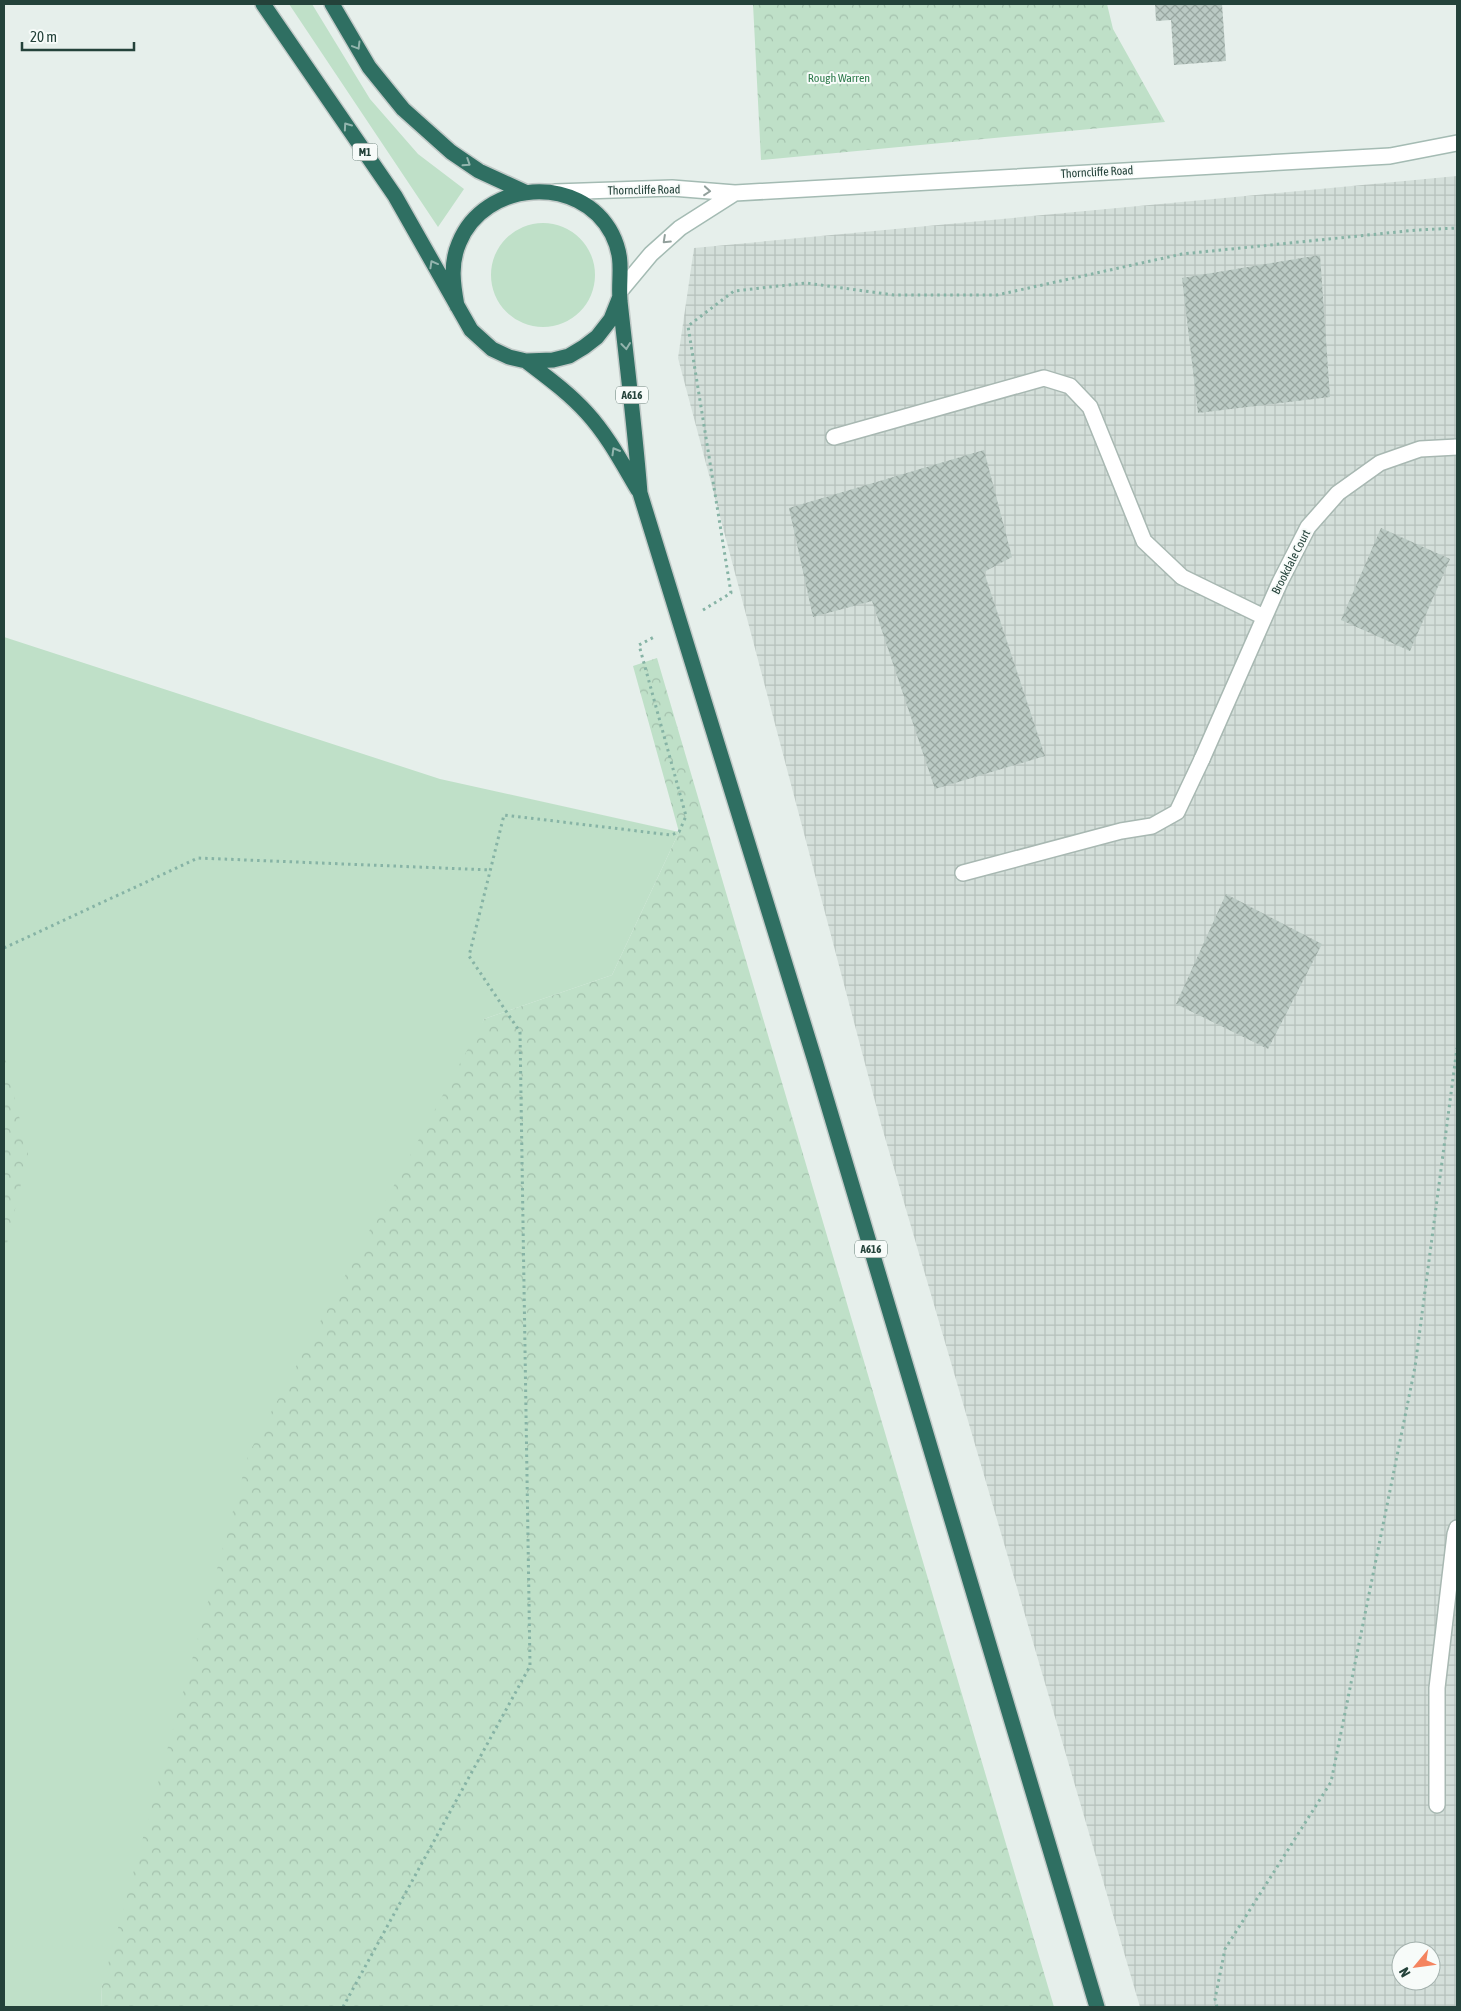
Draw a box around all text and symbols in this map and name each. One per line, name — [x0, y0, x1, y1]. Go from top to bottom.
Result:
scale bar — [22, 20, 135, 52]
text: 20 m — [30, 28, 57, 45]
one-way arrow — [350, 40, 360, 49]
park label: Rough Warren — [808, 71, 870, 85]
one-way arrow — [344, 122, 353, 132]
road number: M1 — [352, 144, 378, 160]
one-way arrow — [461, 157, 471, 166]
street label: Thorncliffe Road — [1060, 163, 1134, 181]
street label: Thorncliffe Road — [608, 182, 680, 198]
one-way arrow — [703, 185, 711, 196]
one-way arrow — [663, 234, 672, 243]
one-way arrow — [430, 260, 440, 269]
one-way arrow — [620, 342, 631, 350]
road number: A616 — [616, 386, 648, 404]
one-way arrow — [612, 448, 622, 457]
street label: Brookdale Court — [1269, 527, 1314, 597]
road number: A616 — [855, 1240, 887, 1258]
north arrow — [1391, 1941, 1441, 1991]
text: N — [1396, 1965, 1414, 1980]

